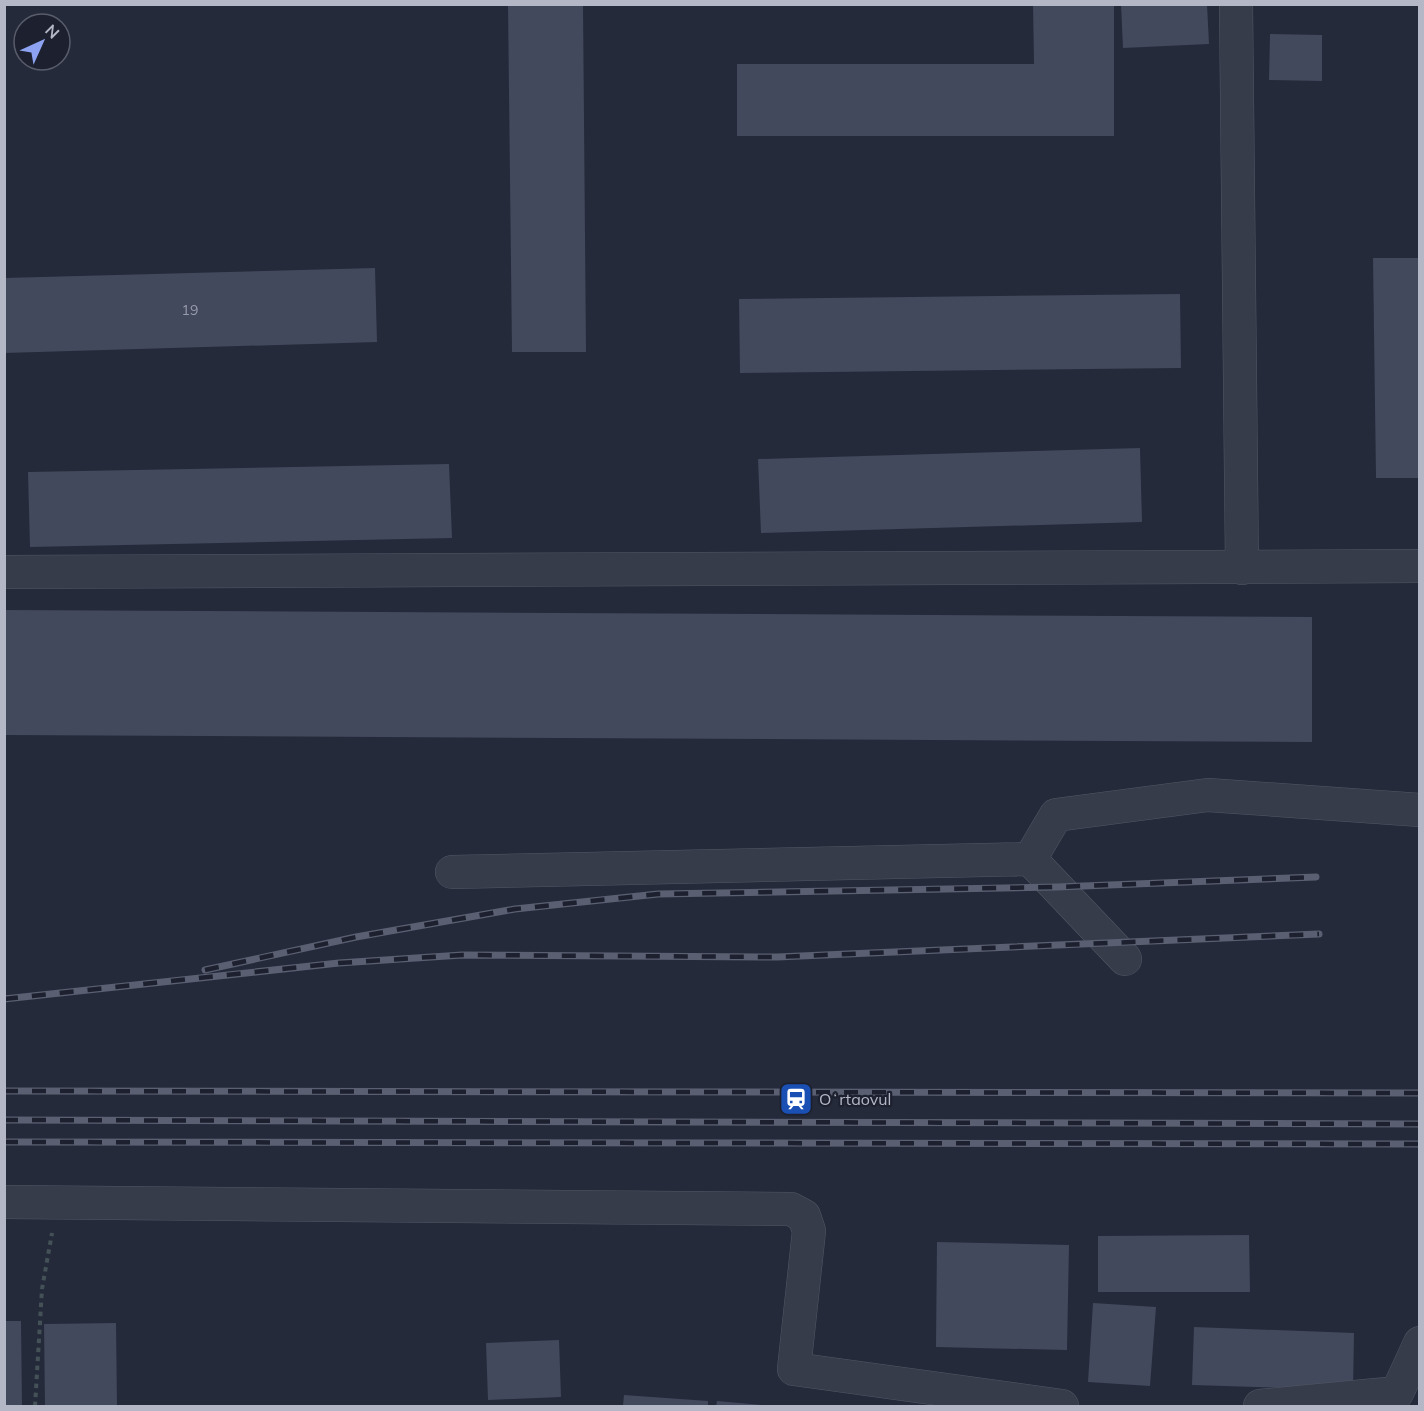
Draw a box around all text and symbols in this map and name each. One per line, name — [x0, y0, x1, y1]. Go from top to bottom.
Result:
north arrow — [12, 12, 72, 72]
text: N — [41, 20, 64, 43]
house number: 19 — [182, 301, 198, 319]
station icon: Oʻrtaovul — [778, 1081, 814, 1117]
place label: Oʻrtaovul — [819, 1089, 891, 1109]

